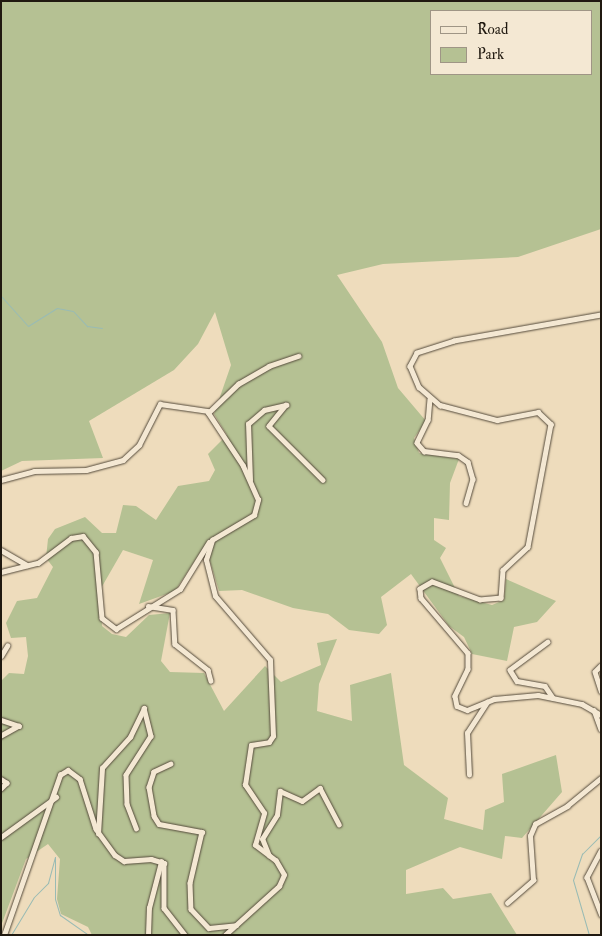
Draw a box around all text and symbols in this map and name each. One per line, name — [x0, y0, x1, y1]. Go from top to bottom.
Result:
legend — [430, 10, 592, 75]
text: Road — [477, 20, 508, 39]
text: Park — [477, 45, 504, 64]

